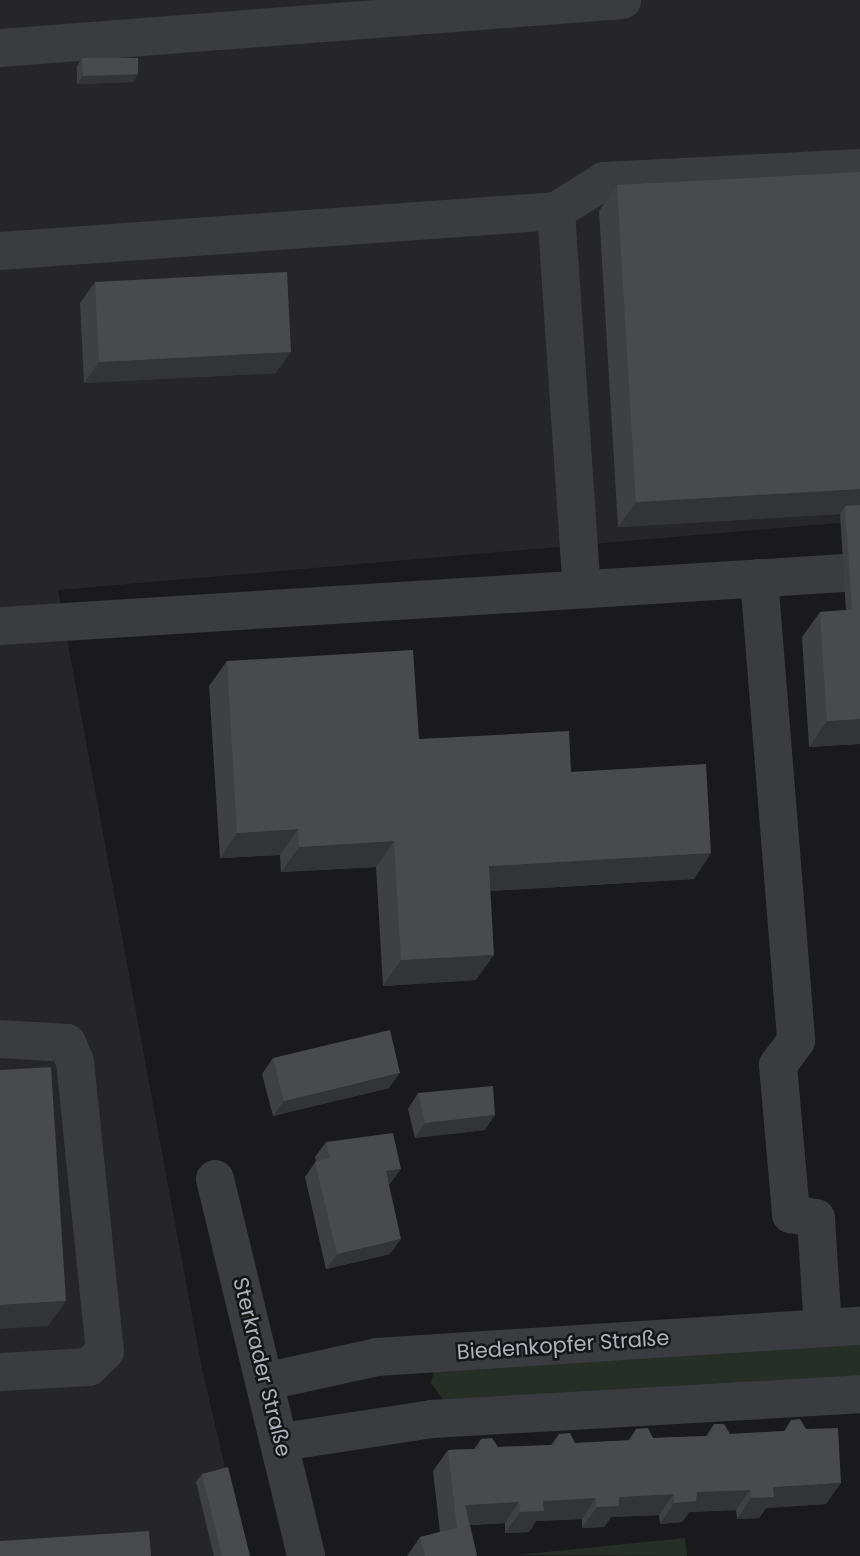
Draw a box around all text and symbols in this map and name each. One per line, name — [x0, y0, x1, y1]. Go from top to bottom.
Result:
street label: Sterkrader Straße — [228, 1275, 296, 1459]
street label: Biedenkopfer Straße — [456, 1325, 670, 1365]

